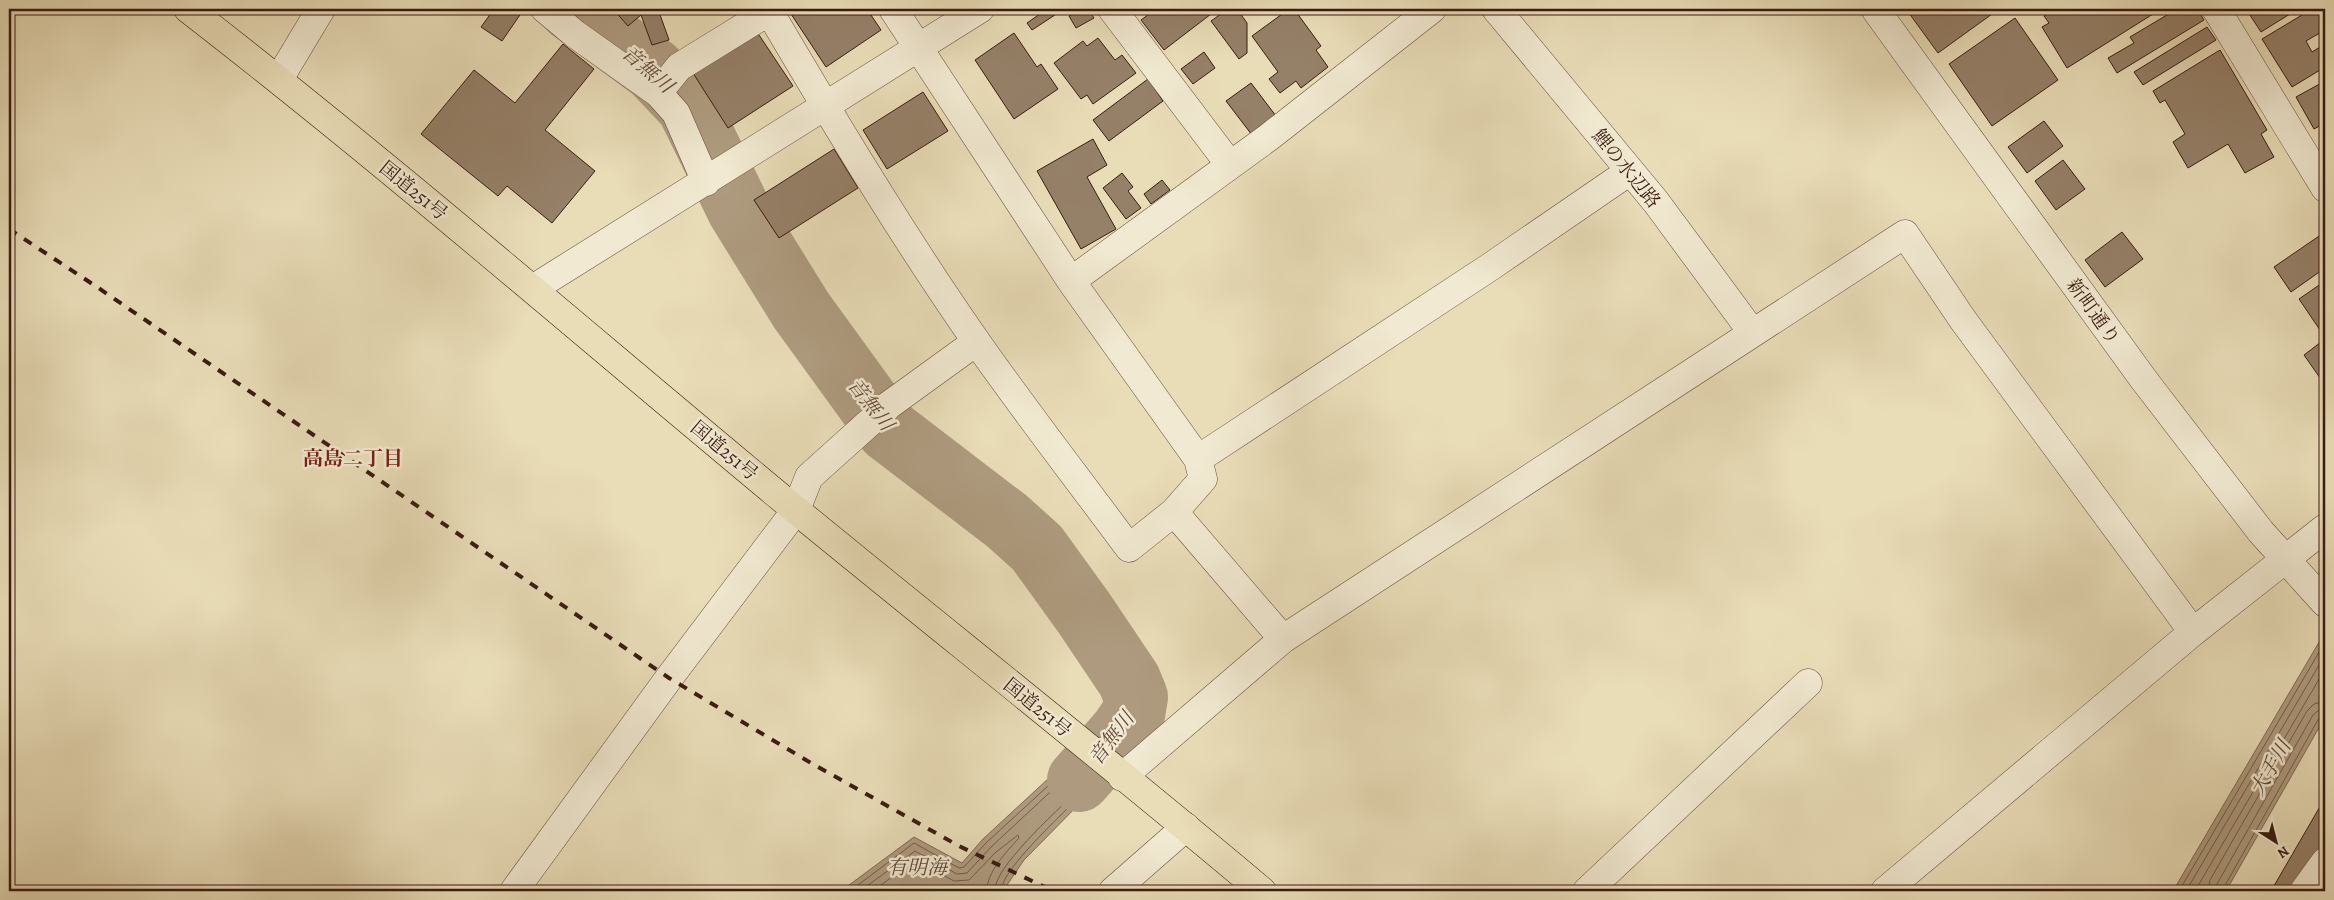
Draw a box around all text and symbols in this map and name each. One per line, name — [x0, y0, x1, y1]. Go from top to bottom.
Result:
water label: 音無川 — [616, 40, 681, 101]
street label: 鯉の水辺路 — [1586, 124, 1666, 214]
street label: 国道251号 — [374, 155, 453, 226]
street label: 新町通り — [2060, 273, 2126, 350]
water label: 音無川 — [841, 372, 901, 438]
street label: 国道251号 — [685, 415, 764, 487]
district label: 高島二丁目 — [303, 445, 403, 472]
street label: 国道251号 — [998, 672, 1077, 743]
water label: 音無川 — [1083, 705, 1141, 770]
water label: 大手川 — [2244, 734, 2298, 801]
north arrow — [2252, 818, 2302, 868]
text: N — [2274, 841, 2293, 863]
water label: 有明海 — [887, 854, 950, 881]

